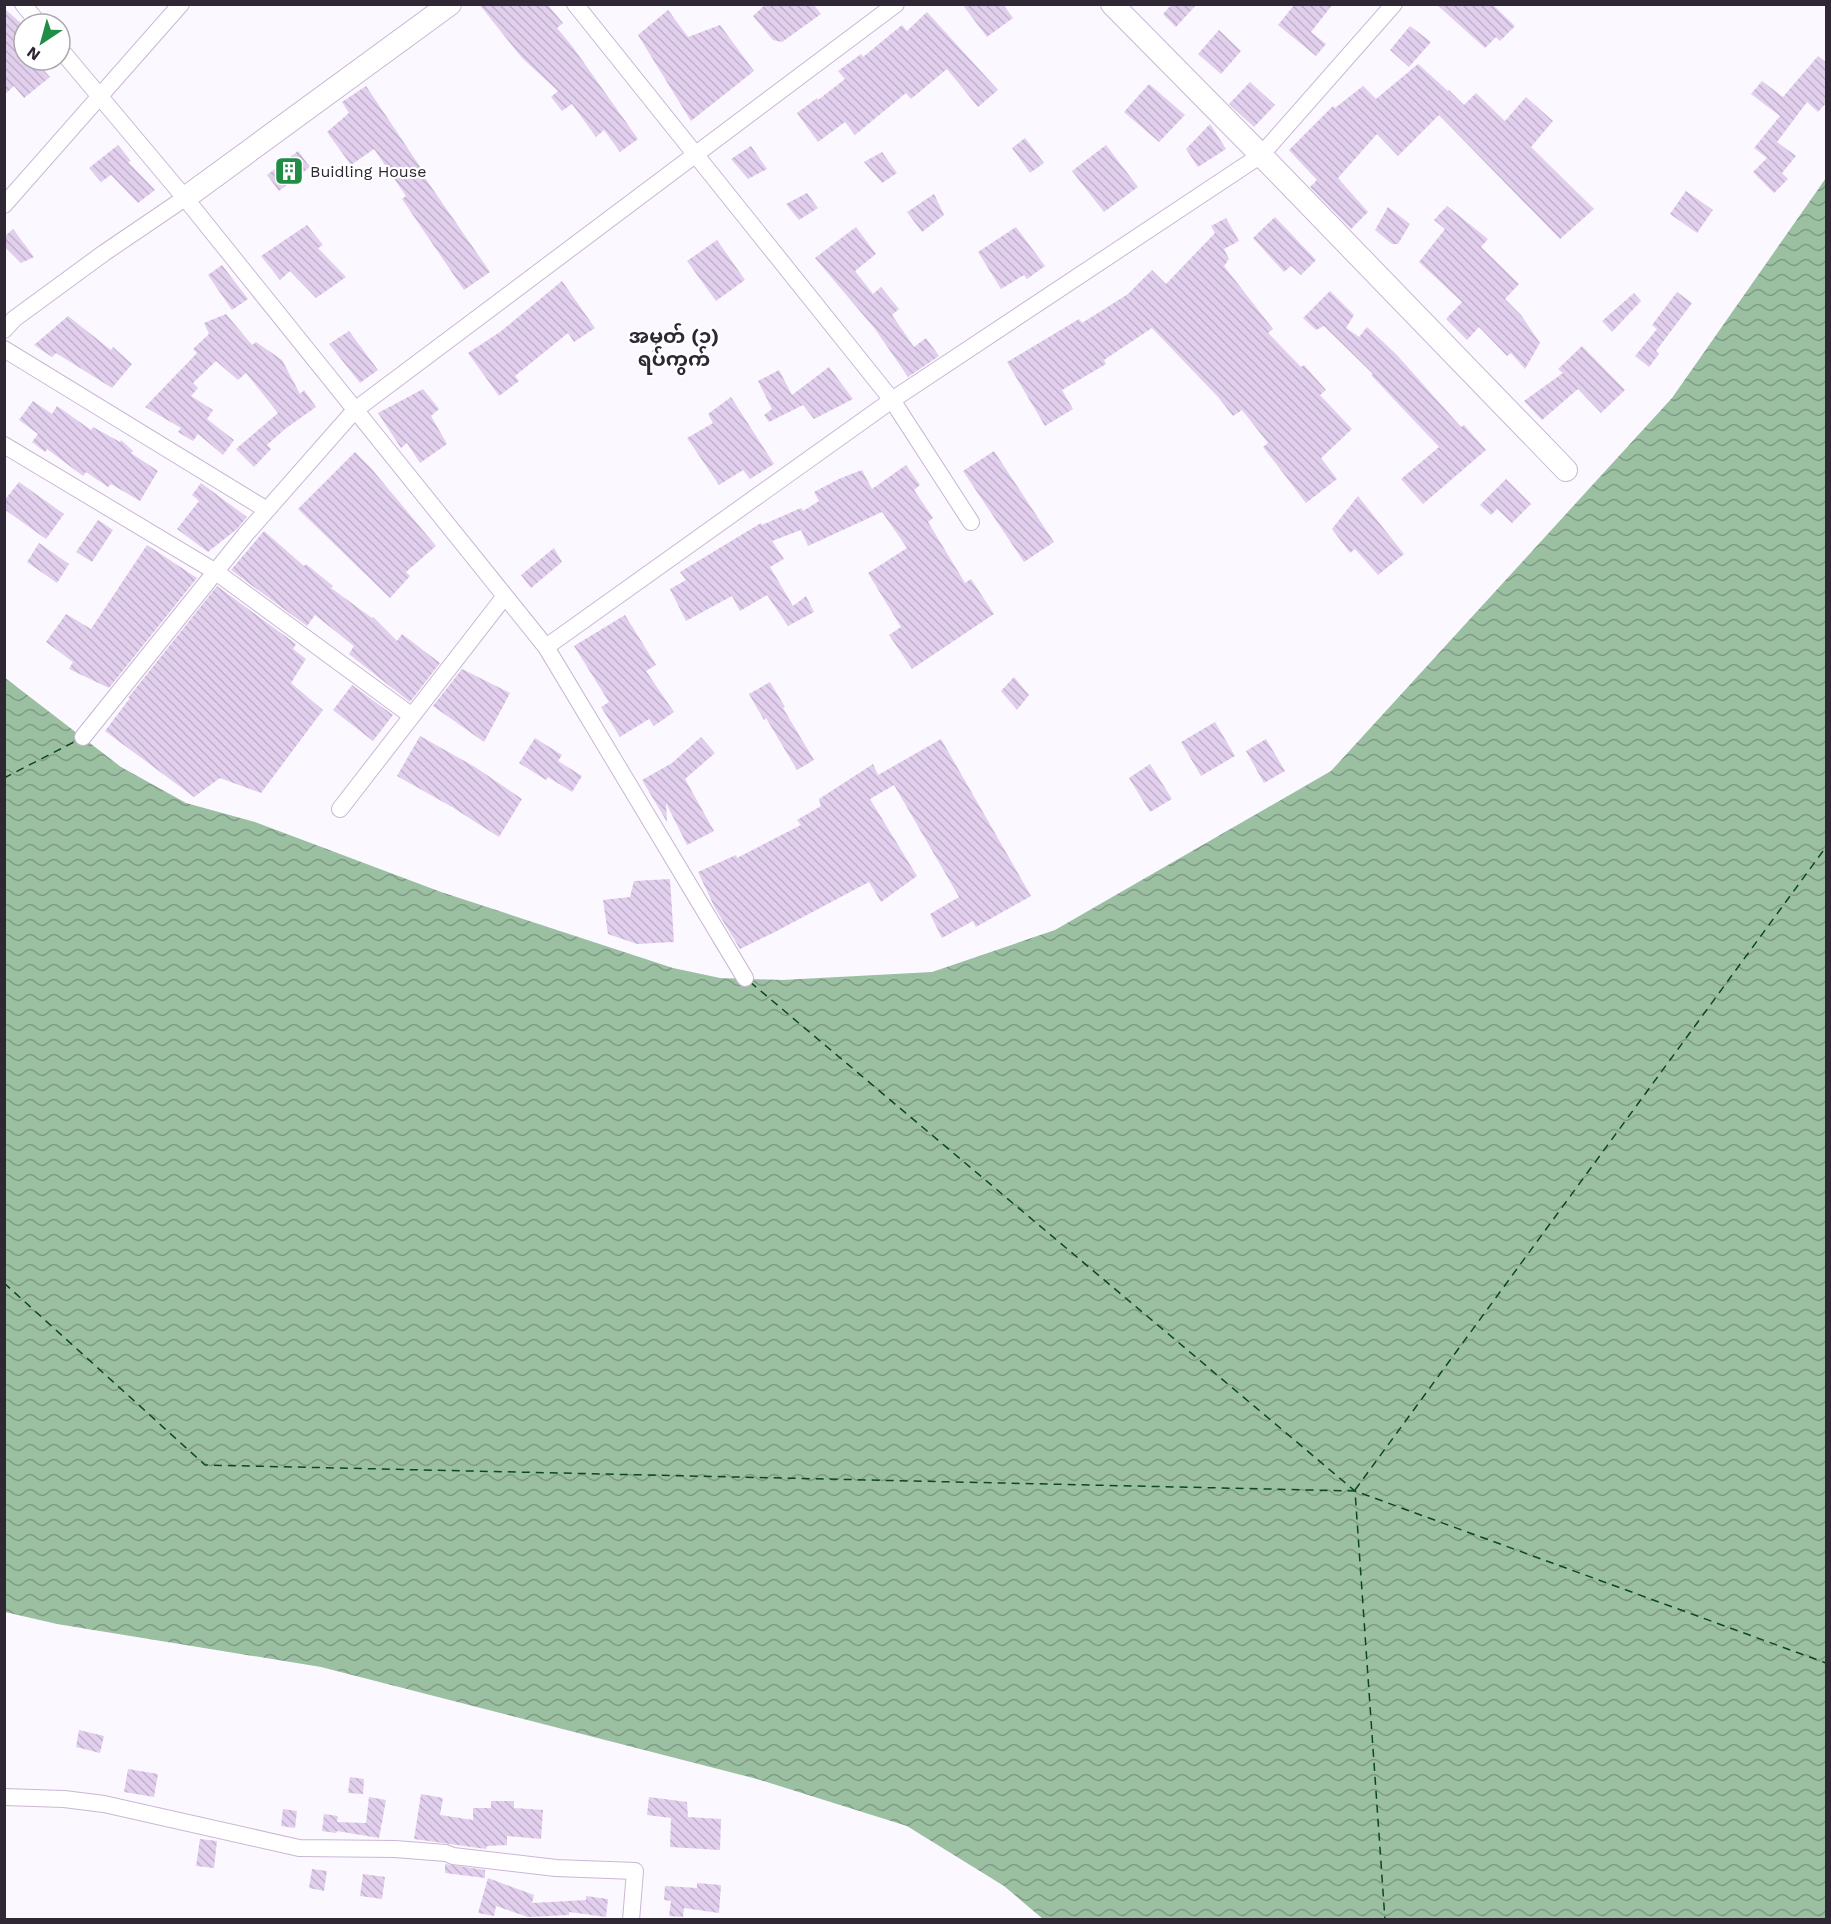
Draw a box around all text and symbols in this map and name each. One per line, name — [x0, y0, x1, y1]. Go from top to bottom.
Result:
north arrow — [12, 12, 72, 72]
text: N — [23, 43, 44, 65]
building icon: Buidling House — [273, 155, 305, 187]
place label: Buidling House — [310, 162, 426, 181]
district label: အမှတ် (၁) ရပ်ကွက် — [629, 323, 719, 375]

